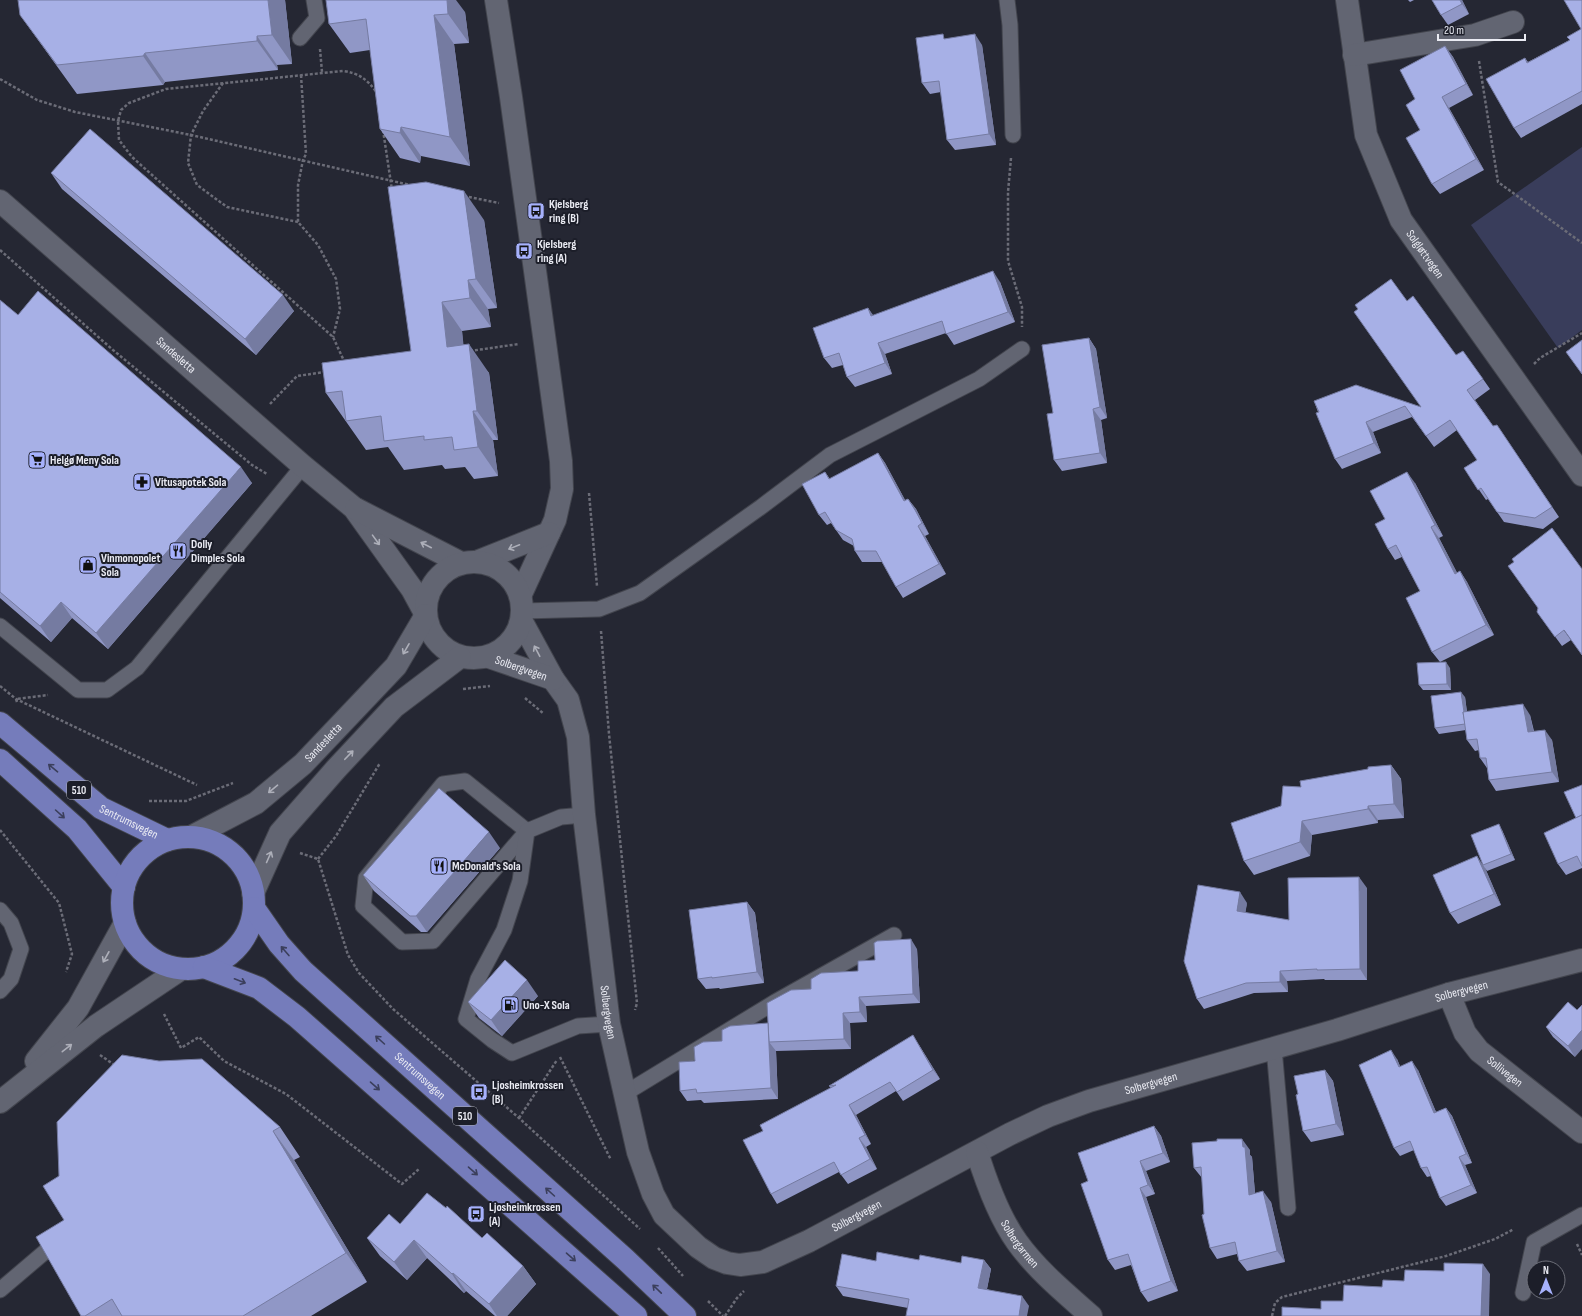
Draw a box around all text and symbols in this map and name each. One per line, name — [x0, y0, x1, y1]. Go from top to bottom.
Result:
scale bar — [1438, 16, 1525, 42]
text: 20 m — [1444, 23, 1464, 38]
place label: Kjelsberg ring (B) — [549, 197, 588, 226]
bus stop icon: Kjelsberg ring (B) — [526, 201, 546, 221]
street label: Solgløttvegen — [1402, 227, 1447, 281]
place label: Kjelsberg ring (A) — [537, 237, 576, 266]
bus stop icon: Kjelsberg ring (A) — [514, 241, 534, 261]
street label: Sandesletta — [153, 334, 199, 377]
supermarket icon: Helgø Meny Sola — [27, 450, 47, 470]
place label: Helgø Meny Sola — [50, 453, 119, 468]
pharmacy icon: Vitusapotek Sola — [132, 472, 152, 492]
place label: Vitusapotek Sola — [155, 475, 227, 490]
one-way arrow — [372, 534, 380, 545]
place label: Dolly Dimples Sola — [191, 537, 245, 566]
restaurant icon: Dolly Dimples Sola — [168, 541, 188, 561]
one-way arrow — [420, 541, 432, 548]
one-way arrow — [509, 544, 521, 552]
place label: Vinmonopolet Sola — [101, 551, 160, 580]
shop icon: Vinmonopolet Sola — [78, 555, 98, 575]
one-way arrow — [402, 643, 410, 655]
one-way arrow — [533, 645, 541, 657]
street label: Solbergvegen — [493, 653, 549, 684]
street label: Sandesletta — [302, 720, 346, 765]
one-way arrow — [344, 750, 353, 761]
one-way arrow — [47, 763, 58, 772]
road number: 510 — [67, 781, 91, 799]
one-way arrow — [268, 784, 279, 793]
street label: Sentrumsvegen — [97, 801, 160, 843]
one-way arrow — [55, 809, 65, 819]
one-way arrow — [266, 852, 274, 864]
restaurant icon: McDonald's Sola — [429, 856, 449, 876]
place label: McDonald's Sola — [452, 859, 521, 874]
one-way arrow — [281, 946, 290, 956]
one-way arrow — [102, 951, 109, 963]
one-way arrow — [234, 977, 246, 985]
street label: Solbergvegen — [1433, 977, 1489, 1006]
street label: Solbergvegen — [596, 985, 619, 1041]
fuel station icon: Uno-X Sola — [500, 995, 520, 1015]
place label: Uno-X Sola — [523, 998, 570, 1013]
one-way arrow — [375, 1035, 385, 1045]
one-way arrow — [62, 1043, 73, 1052]
street label: Sentrumsvegen — [391, 1049, 448, 1103]
street label: Sollivegen — [1484, 1053, 1525, 1090]
street label: Solbergvegen — [1123, 1069, 1179, 1098]
place label: Ljosheimkrossen (B) — [492, 1078, 564, 1107]
one-way arrow — [370, 1081, 381, 1090]
bus stop icon: Ljosheimkrossen (B) — [469, 1082, 489, 1102]
road number: 510 — [453, 1107, 477, 1125]
one-way arrow — [468, 1167, 478, 1176]
one-way arrow — [545, 1187, 556, 1196]
street label: Solbergvegen — [829, 1197, 884, 1235]
place label: Ljosheimkrossen (A) — [489, 1200, 561, 1229]
bus stop icon: Ljosheimkrossen (A) — [466, 1204, 486, 1224]
street label: Solbergarmen — [997, 1218, 1042, 1271]
one-way arrow — [566, 1253, 576, 1262]
north arrow — [1526, 1260, 1566, 1300]
text: N — [1543, 1264, 1549, 1277]
one-way arrow — [652, 1284, 662, 1294]

